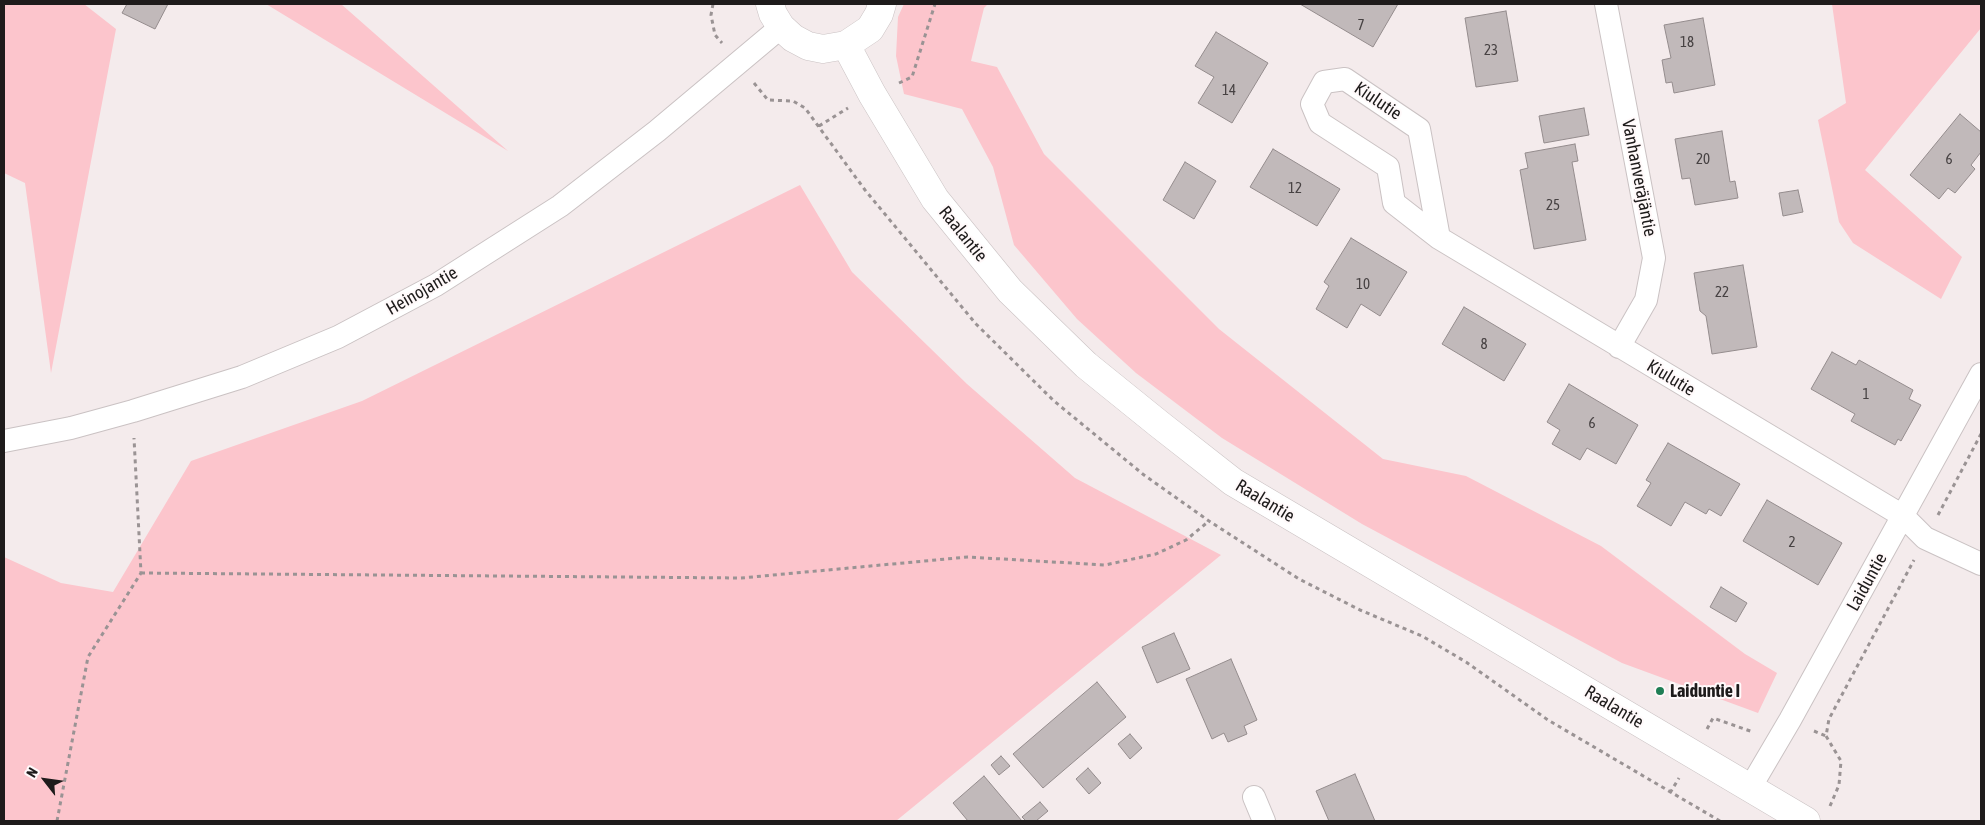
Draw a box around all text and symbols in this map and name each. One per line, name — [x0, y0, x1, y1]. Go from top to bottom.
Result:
house number: 7 — [1357, 16, 1365, 34]
house number: 18 — [1680, 33, 1694, 51]
house number: 23 — [1484, 41, 1498, 59]
street label: Kiulutie — [1350, 77, 1406, 125]
house number: 14 — [1222, 81, 1236, 99]
street label: Vanhanveräjäntie — [1617, 118, 1661, 238]
house number: 20 — [1696, 150, 1710, 168]
house number: 6 — [1945, 150, 1953, 168]
house number: 12 — [1288, 179, 1302, 197]
house number: 25 — [1546, 196, 1560, 214]
street label: Raalantie — [934, 202, 992, 266]
street label: Heinojantie — [383, 262, 461, 320]
house number: 10 — [1356, 275, 1370, 293]
house number: 22 — [1715, 283, 1729, 301]
house number: 8 — [1480, 335, 1488, 353]
street label: Kiulutie — [1643, 355, 1699, 401]
house number: 1 — [1862, 385, 1870, 403]
house number: 6 — [1588, 414, 1596, 432]
street label: Raalantie — [1232, 475, 1298, 527]
house number: 2 — [1788, 533, 1796, 551]
street label: Laiduntie — [1842, 549, 1892, 615]
place label: Laiduntie I — [1670, 680, 1740, 702]
street label: Raalantie — [1581, 681, 1647, 733]
marker: Laiduntie I — [1654, 685, 1666, 697]
north arrow — [20, 755, 70, 805]
text: N — [23, 765, 41, 780]

